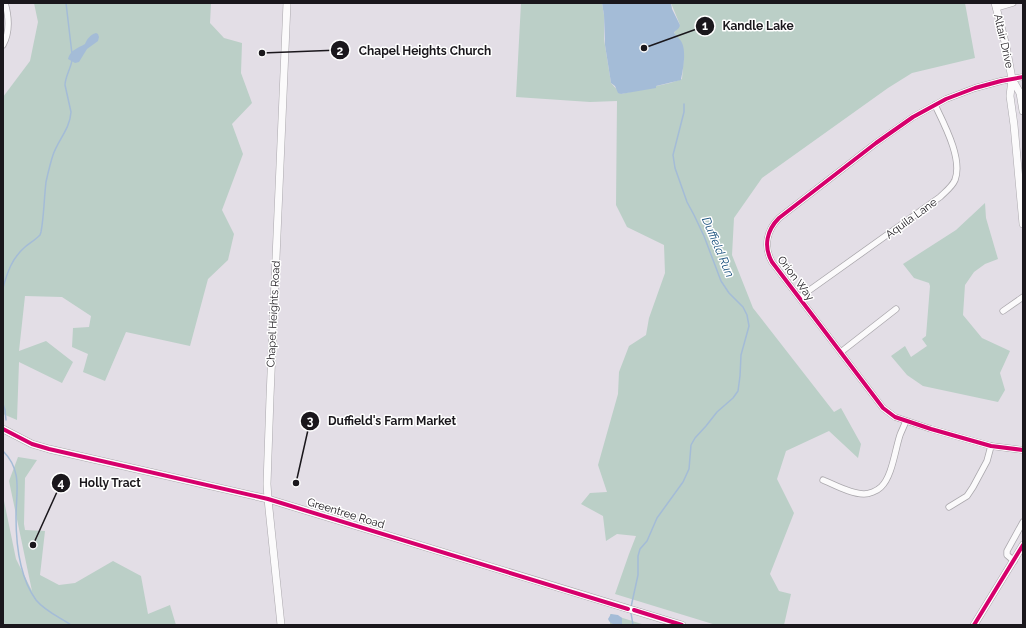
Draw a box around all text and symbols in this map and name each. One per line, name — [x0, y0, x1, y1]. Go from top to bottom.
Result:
street label: Altair Drive — [991, 13, 1016, 70]
callout: Kandle Lake — [695, 14, 802, 38]
text: 1 — [702, 19, 708, 33]
text: Kandle Lake — [722, 19, 794, 33]
callout: Chapel Heights Church — [330, 38, 499, 62]
text: 2 — [337, 44, 344, 58]
text: Chapel Heights Church — [359, 44, 491, 58]
street label: Aquila Lane — [883, 195, 940, 241]
water label: Duffield Run — [699, 215, 737, 280]
street label: Orion Way — [775, 253, 817, 303]
street label: Chapel Heights Road — [264, 260, 283, 368]
callout: Duffield's Farm Market — [300, 409, 464, 433]
text: 3 — [307, 414, 314, 428]
text: Duffield's Farm Market — [328, 414, 456, 428]
callout: Holly Tract — [51, 471, 150, 495]
text: 4 — [58, 476, 65, 490]
text: Holly Tract — [79, 476, 141, 490]
street label: Greentree Road — [306, 496, 386, 531]

